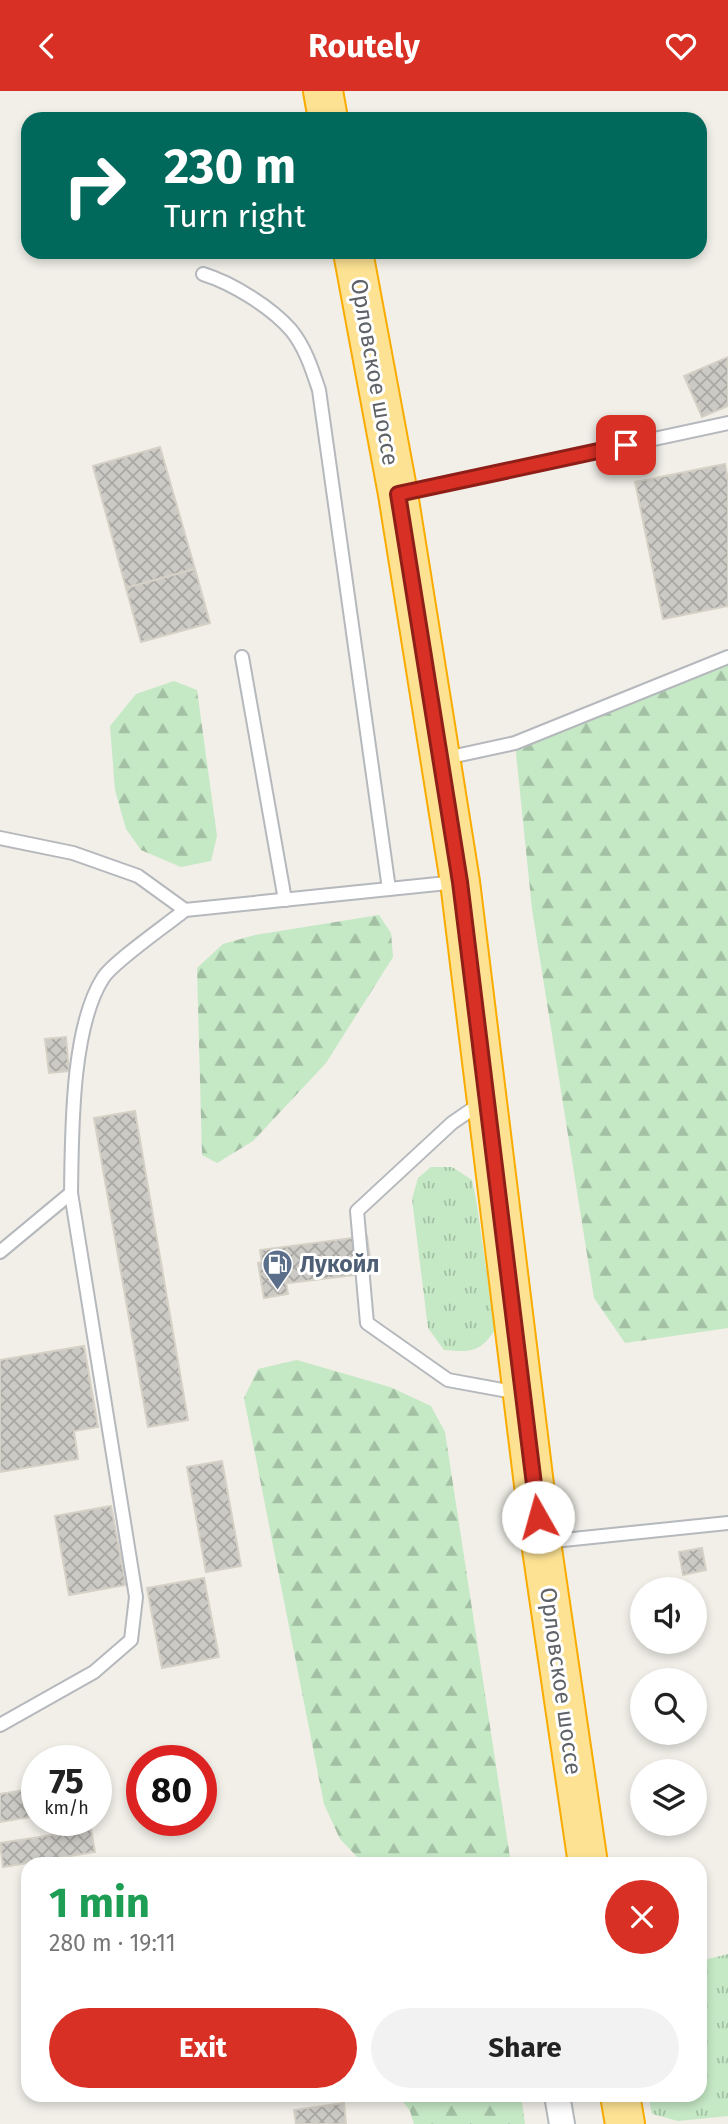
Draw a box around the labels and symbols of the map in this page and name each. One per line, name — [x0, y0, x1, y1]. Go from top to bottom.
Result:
street label: Орловское шоссе — [345, 276, 405, 468]
pin — [596, 415, 656, 475]
fuel station icon: Лукойл — [260, 1247, 294, 1291]
place label: Лукойл — [300, 1250, 379, 1278]
position arrow — [501, 1480, 575, 1554]
street label: Орловское шоссе — [534, 1585, 588, 1777]
speed limit sign: 80 — [126, 1745, 217, 1836]

